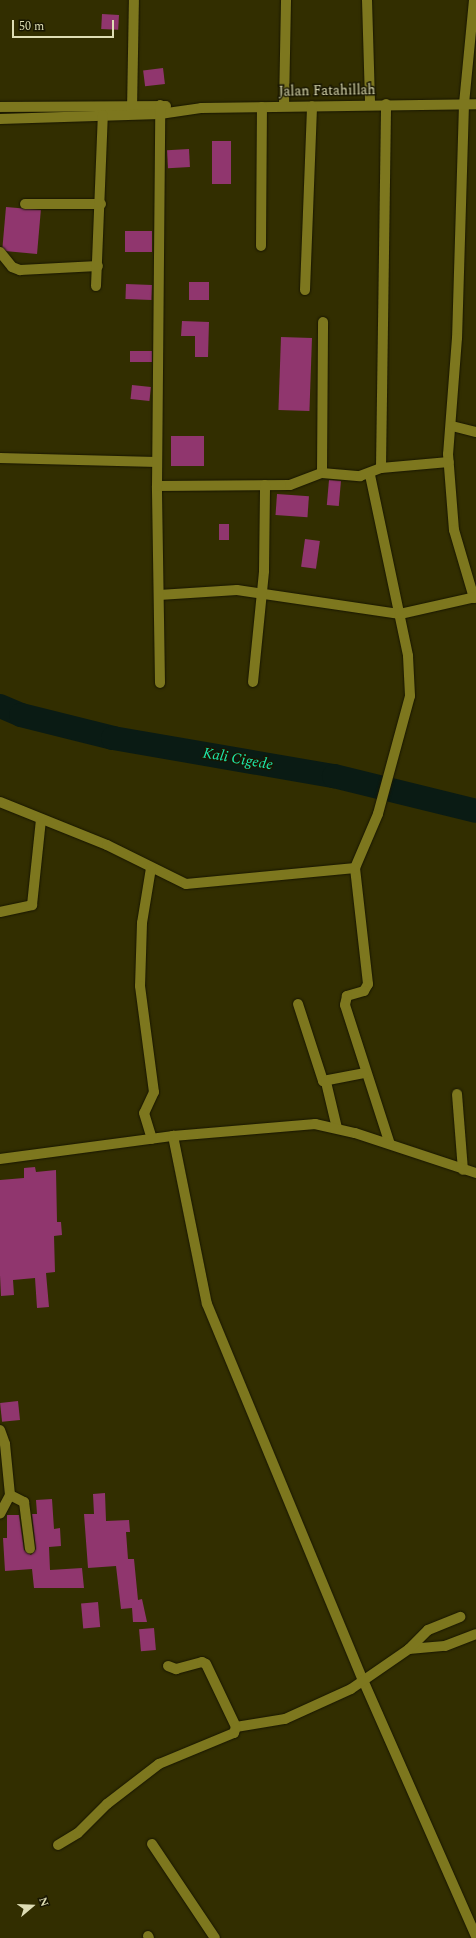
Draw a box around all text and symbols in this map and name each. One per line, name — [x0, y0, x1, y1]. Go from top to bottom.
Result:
scale bar — [14, 12, 116, 38]
text: 50 m — [19, 17, 44, 36]
street label: Jalan Fatahillah — [278, 82, 376, 100]
water label: Kali Cigede — [202, 744, 274, 774]
north arrow — [12, 1886, 52, 1926]
text: N — [34, 1895, 53, 1909]

